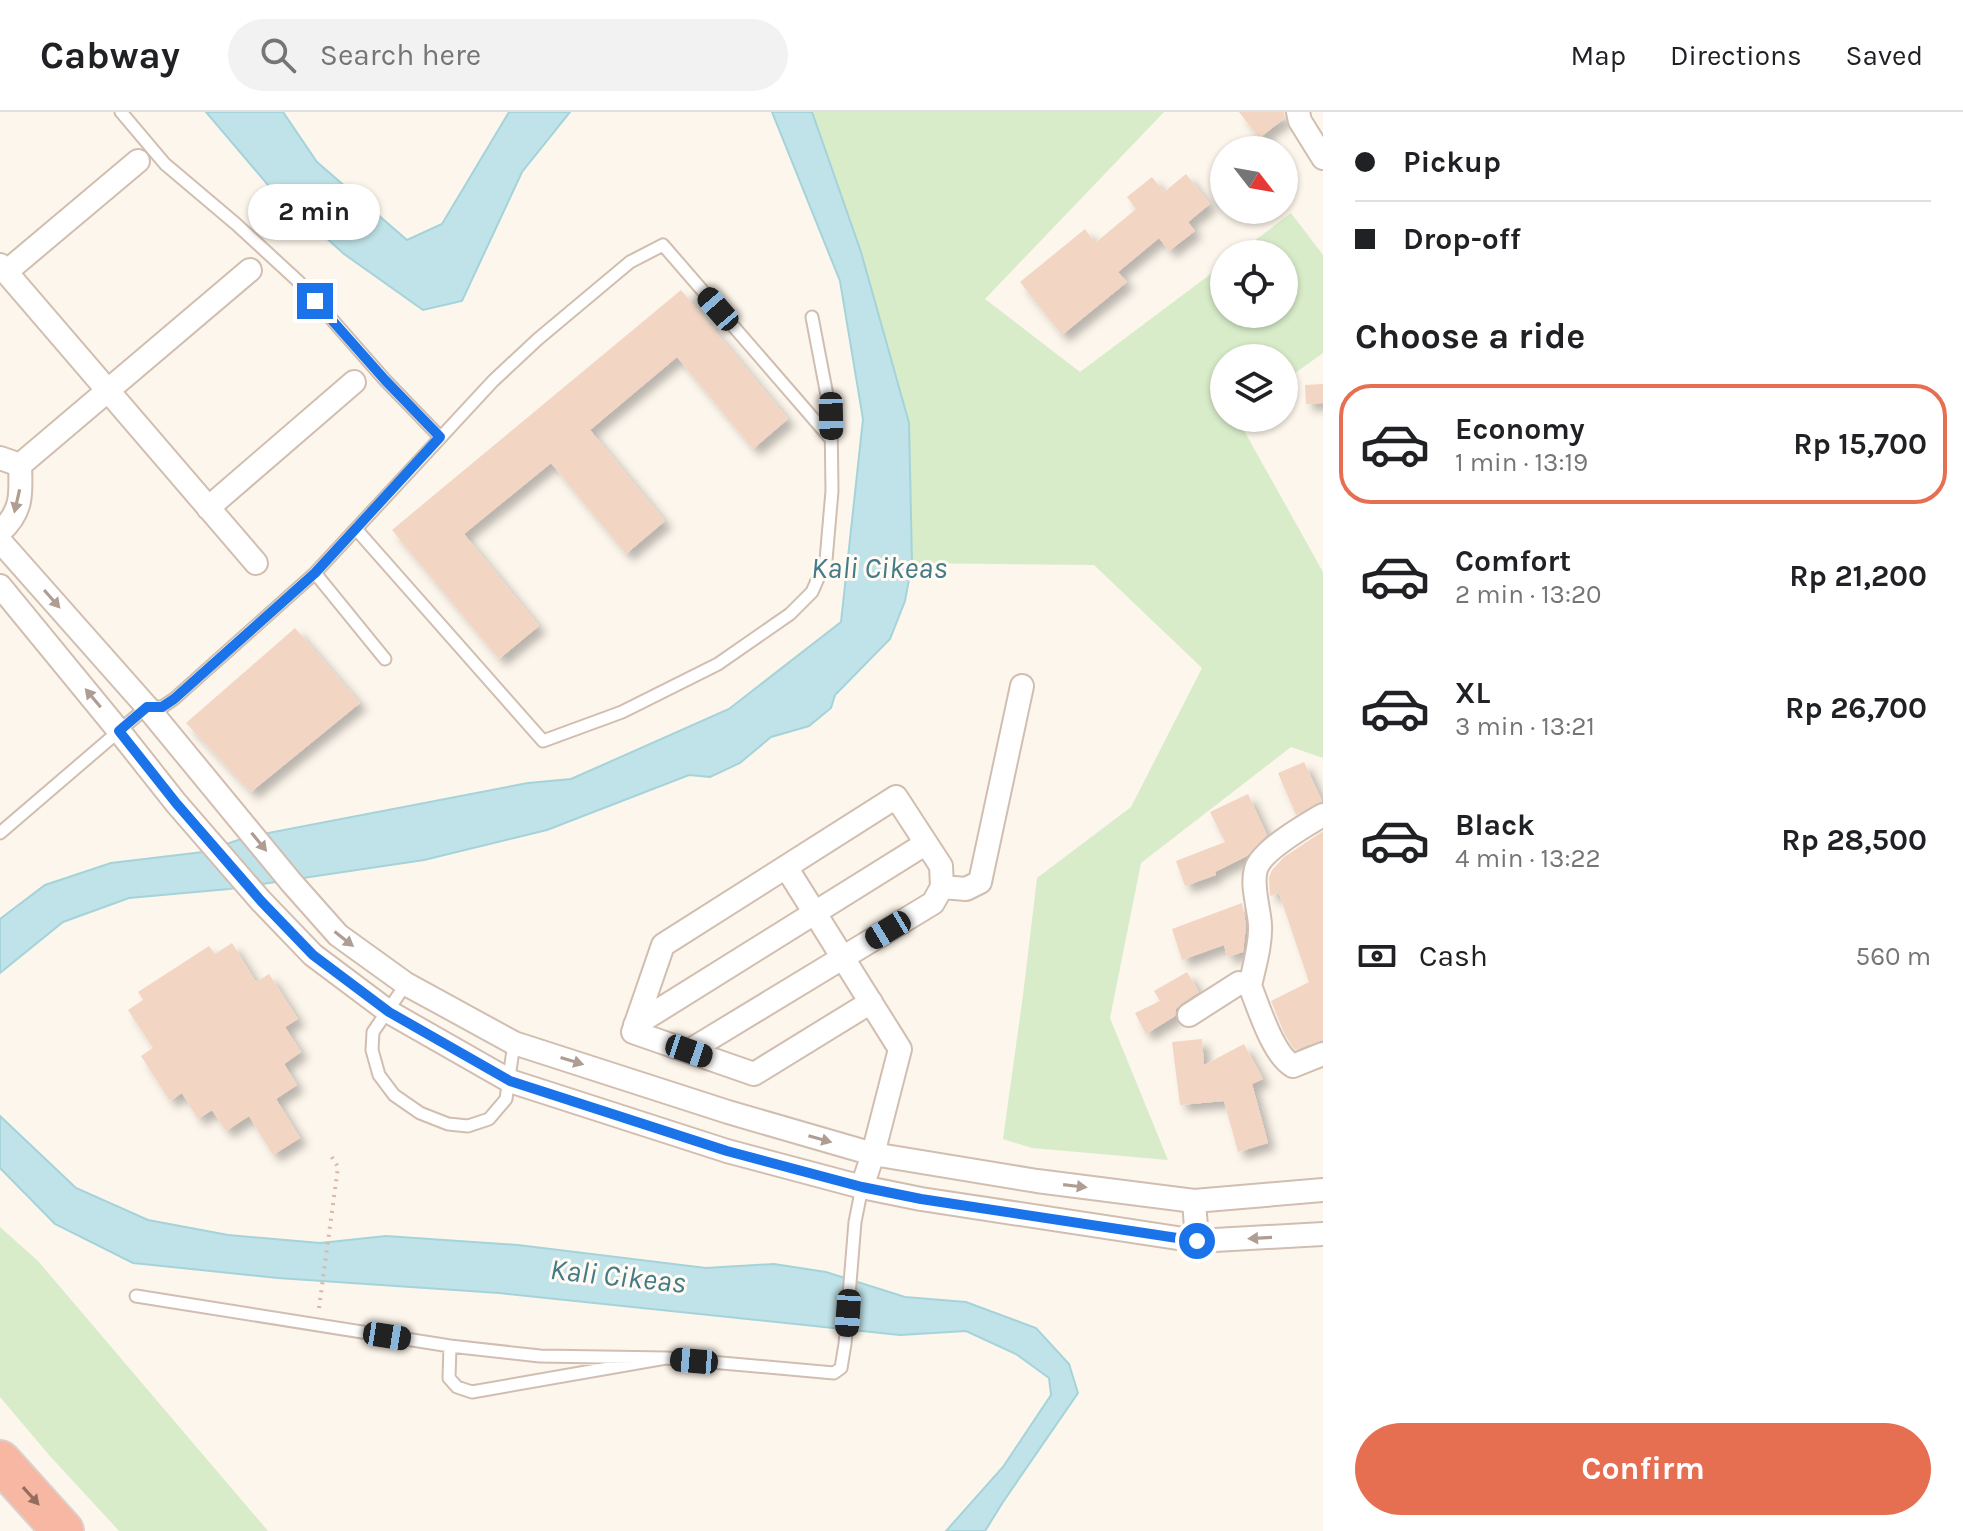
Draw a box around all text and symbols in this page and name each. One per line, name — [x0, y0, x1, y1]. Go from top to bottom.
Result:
search box — [228, 19, 788, 91]
text: Cabway — [40, 33, 180, 78]
icon: search — [256, 33, 300, 77]
text: Search here — [320, 37, 481, 73]
text: Map — [1571, 39, 1626, 72]
text: Directions — [1670, 39, 1802, 72]
text: Saved — [1846, 39, 1923, 72]
north arrow — [1210, 136, 1298, 224]
map controls — [1210, 136, 1298, 432]
text: Pickup — [1403, 144, 1501, 180]
callout: 2 min — [249, 185, 381, 241]
text: 2 min — [278, 196, 350, 227]
text: Drop-off — [1403, 221, 1521, 257]
button: locate — [1210, 240, 1298, 328]
route end — [297, 283, 333, 319]
car — [693, 283, 743, 335]
text: Choose a ride — [1355, 315, 1585, 357]
button: layers — [1210, 344, 1298, 432]
car — [819, 392, 843, 440]
icon: car — [1359, 408, 1431, 480]
text: Economy — [1455, 411, 1585, 447]
text: Rp 15,700 — [1793, 426, 1927, 462]
text: 1 min · 13:19 — [1455, 447, 1588, 478]
one-way arrow — [11, 489, 23, 514]
icon: car — [1359, 540, 1431, 612]
text: Comfort — [1455, 543, 1571, 579]
water label: Kali Cikeas — [811, 550, 947, 586]
text: Rp 21,200 — [1789, 558, 1927, 594]
text: 2 min · 13:20 — [1455, 579, 1601, 610]
one-way arrow — [42, 590, 60, 609]
icon: car — [1359, 672, 1431, 744]
text: XL — [1455, 675, 1490, 711]
one-way arrow — [85, 688, 101, 708]
text: Rp 26,700 — [1785, 690, 1927, 726]
text: 3 min · 13:21 — [1455, 711, 1595, 742]
icon: car — [1359, 804, 1431, 876]
text: Black — [1455, 807, 1535, 843]
text: Rp 28,500 — [1781, 822, 1927, 858]
one-way arrow — [250, 832, 266, 852]
text: 4 min · 13:22 — [1455, 843, 1601, 874]
car — [861, 907, 915, 953]
one-way arrow — [334, 930, 354, 946]
icon: cash — [1355, 934, 1399, 978]
text: Cash — [1419, 938, 1488, 974]
text: 560 m — [1856, 941, 1931, 972]
car — [662, 1032, 716, 1070]
one-way arrow — [560, 1055, 584, 1068]
one-way arrow — [808, 1133, 832, 1146]
one-way arrow — [1063, 1179, 1088, 1192]
route start — [1179, 1223, 1215, 1259]
one-way arrow — [1247, 1232, 1272, 1245]
water label: Kali Cikeas — [548, 1251, 688, 1301]
car — [834, 1288, 862, 1338]
car — [361, 1320, 413, 1352]
car — [669, 1347, 719, 1375]
button: Confirm — [1355, 1423, 1931, 1515]
one-way arrow — [22, 1487, 40, 1506]

